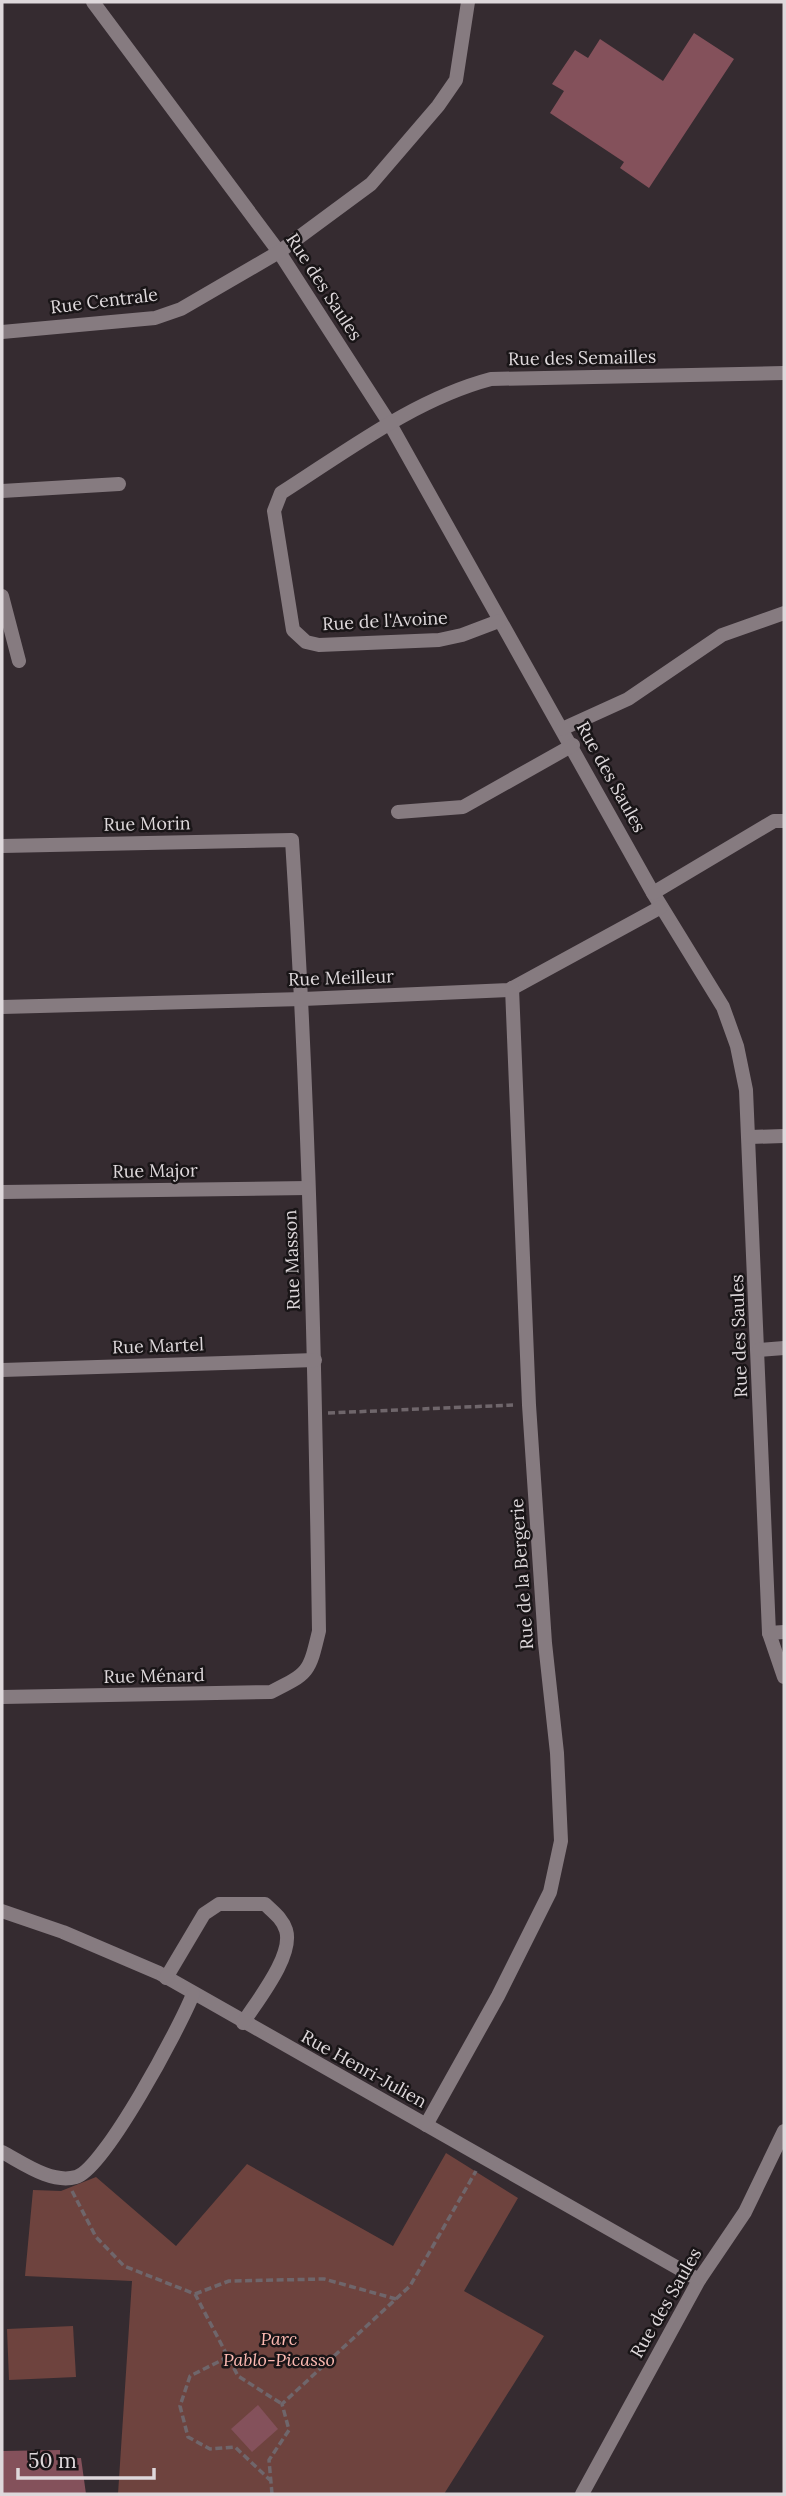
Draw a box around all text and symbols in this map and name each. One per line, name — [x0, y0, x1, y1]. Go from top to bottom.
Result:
street label: Rue des Saules — [281, 229, 368, 345]
street label: Rue Centrale — [49, 282, 159, 319]
street label: Rue des Semailles — [508, 345, 656, 370]
street label: Rue de l'Avoine — [322, 606, 449, 635]
street label: Rue des Saules — [572, 717, 651, 836]
street label: Rue Morin — [103, 811, 191, 836]
street label: Rue Meilleur — [288, 964, 394, 991]
street label: Rue Major — [112, 1158, 198, 1183]
street label: Rue Masson — [278, 1209, 305, 1311]
street label: Rue des Saules — [725, 1274, 752, 1398]
street label: Rue Martel — [112, 1332, 204, 1359]
street label: Rue de la Bergerie — [505, 1497, 538, 1650]
street label: Rue Ménard — [103, 1663, 205, 1688]
street label: Rue Henri-Julien — [297, 2025, 431, 2113]
street label: Rue des Saules — [625, 2244, 706, 2362]
park label: Parc Pablo-Picasso — [223, 2327, 335, 2371]
scale bar — [18, 2436, 154, 2480]
text: 50 m — [28, 2447, 77, 2474]

